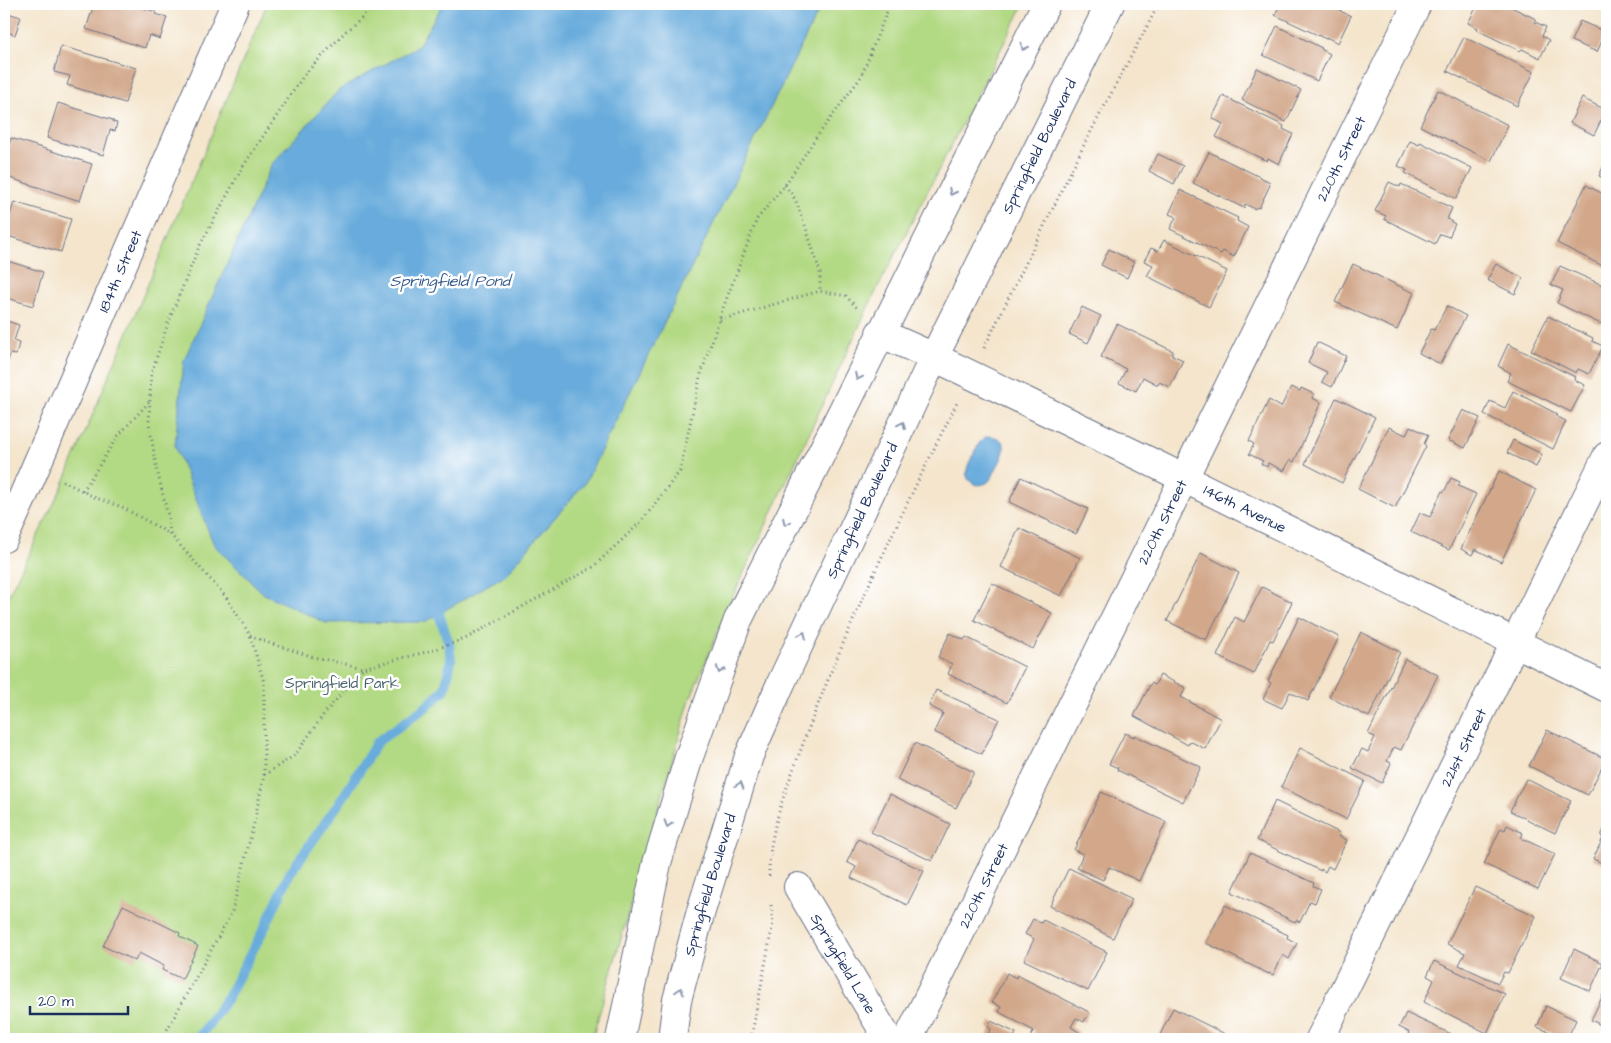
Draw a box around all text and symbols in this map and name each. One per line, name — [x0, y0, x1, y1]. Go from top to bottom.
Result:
one-way arrow — [1020, 42, 1030, 51]
street label: Springfield Boulevard — [997, 75, 1082, 217]
street label: 220th Street — [1311, 113, 1371, 205]
one-way arrow — [948, 186, 958, 195]
street label: 184th Street — [93, 227, 147, 316]
water label: Springfield Pond — [390, 270, 513, 293]
one-way arrow — [854, 372, 864, 381]
one-way arrow — [896, 421, 907, 430]
street label: Springfield Boulevard — [821, 439, 903, 582]
street label: 220th Street — [1132, 476, 1192, 568]
street label: 146th Avenue — [1200, 479, 1290, 538]
one-way arrow — [782, 517, 792, 526]
one-way arrow — [797, 632, 807, 641]
one-way arrow — [716, 666, 726, 674]
park label: Springfield Park — [285, 673, 399, 695]
street label: 221st Street — [1435, 705, 1492, 790]
one-way arrow — [734, 781, 744, 790]
street label: Springfield Boulevard — [679, 811, 741, 959]
one-way arrow — [664, 820, 674, 828]
street label: 220th Street — [954, 839, 1013, 932]
street label: Springfield Lane — [806, 910, 881, 1017]
scale bar — [30, 983, 128, 1015]
one-way arrow — [674, 987, 685, 996]
text: 20 m — [38, 991, 74, 1012]

